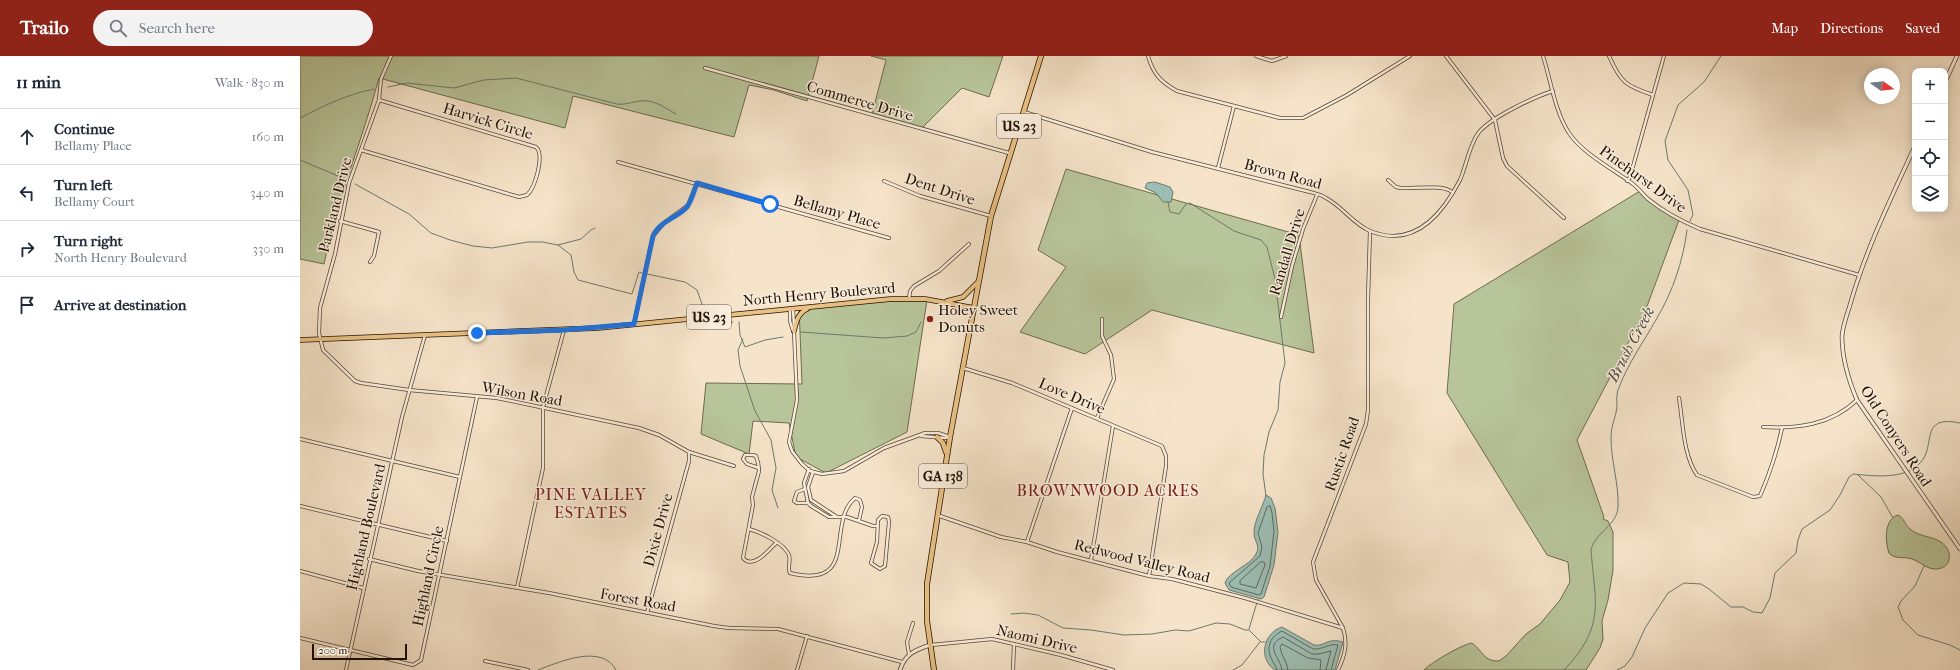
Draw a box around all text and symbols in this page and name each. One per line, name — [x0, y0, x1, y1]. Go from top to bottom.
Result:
search box — [93, 10, 373, 46]
text: Trailo — [20, 17, 69, 39]
icon: search — [107, 17, 129, 39]
text: Search here — [139, 19, 215, 37]
text: Map — [1771, 20, 1798, 37]
text: Directions — [1820, 20, 1883, 37]
text: Saved — [1905, 20, 1940, 37]
north arrow — [1864, 68, 1900, 104]
map controls — [1912, 68, 1948, 212]
button: + — [1912, 68, 1948, 104]
text: 11 min — [16, 72, 61, 92]
text: Walk · 830 m — [215, 75, 284, 90]
street label: Commerce Drive — [805, 77, 916, 125]
street label: Harvick Circle — [441, 99, 536, 143]
button: − — [1912, 104, 1948, 140]
road number: US 23 — [997, 114, 1041, 138]
text: Continue — [54, 120, 114, 138]
icon: ahead — [16, 126, 38, 148]
text: 160 m — [252, 129, 284, 144]
text: Bellamy Place — [54, 138, 132, 153]
button: locate — [1912, 140, 1948, 176]
street label: Pinehurst Drive — [1596, 141, 1691, 217]
street label: Parkland Drive — [314, 155, 356, 255]
street label: Brown Road — [1242, 155, 1325, 193]
street label: Dent Drive — [903, 169, 978, 209]
text: Turn left — [54, 176, 112, 194]
button: layers — [1912, 176, 1948, 212]
icon: left — [16, 182, 38, 204]
text: 340 m — [250, 185, 284, 200]
street label: Bellamy Place — [791, 191, 883, 233]
text: Bellamy Court — [54, 194, 135, 209]
route start — [761, 195, 779, 213]
street label: Randall Drive — [1265, 206, 1309, 298]
text: Turn right — [54, 232, 123, 250]
icon: right — [16, 238, 38, 260]
text: 330 m — [253, 241, 284, 256]
text: North Henry Boulevard — [54, 250, 187, 265]
street label: North Henry Boulevard — [742, 278, 897, 310]
icon: arrive — [16, 294, 38, 316]
text: Arrive at destination — [54, 296, 186, 314]
place label: Holey Sweet Donuts — [938, 301, 1019, 336]
water label: Brush Creek — [1602, 303, 1658, 386]
road number: US 23 — [687, 305, 731, 329]
marker: Holey Sweet Donuts — [925, 314, 935, 324]
route end — [468, 324, 486, 342]
street label: Love Drive — [1036, 374, 1109, 418]
street label: Wilson Road — [479, 378, 565, 410]
street label: Old Conyers Road — [1857, 382, 1936, 491]
street label: Rustic Road — [1321, 414, 1363, 494]
street label: Highland Boulevard — [343, 461, 390, 592]
road number: GA 138 — [919, 464, 967, 488]
district label: BROWNWOOD ACRES — [1016, 481, 1200, 500]
district label: PINE VALLEY ESTATES — [535, 485, 647, 522]
street label: Dixie Drive — [640, 491, 677, 569]
street label: Highland Circle — [409, 523, 448, 628]
street label: Redwood Valley Road — [1072, 535, 1213, 587]
street label: Forest Road — [599, 584, 678, 616]
street label: Naomi Drive — [995, 621, 1080, 657]
scale bar — [312, 642, 407, 661]
text: 200 m — [318, 644, 347, 657]

